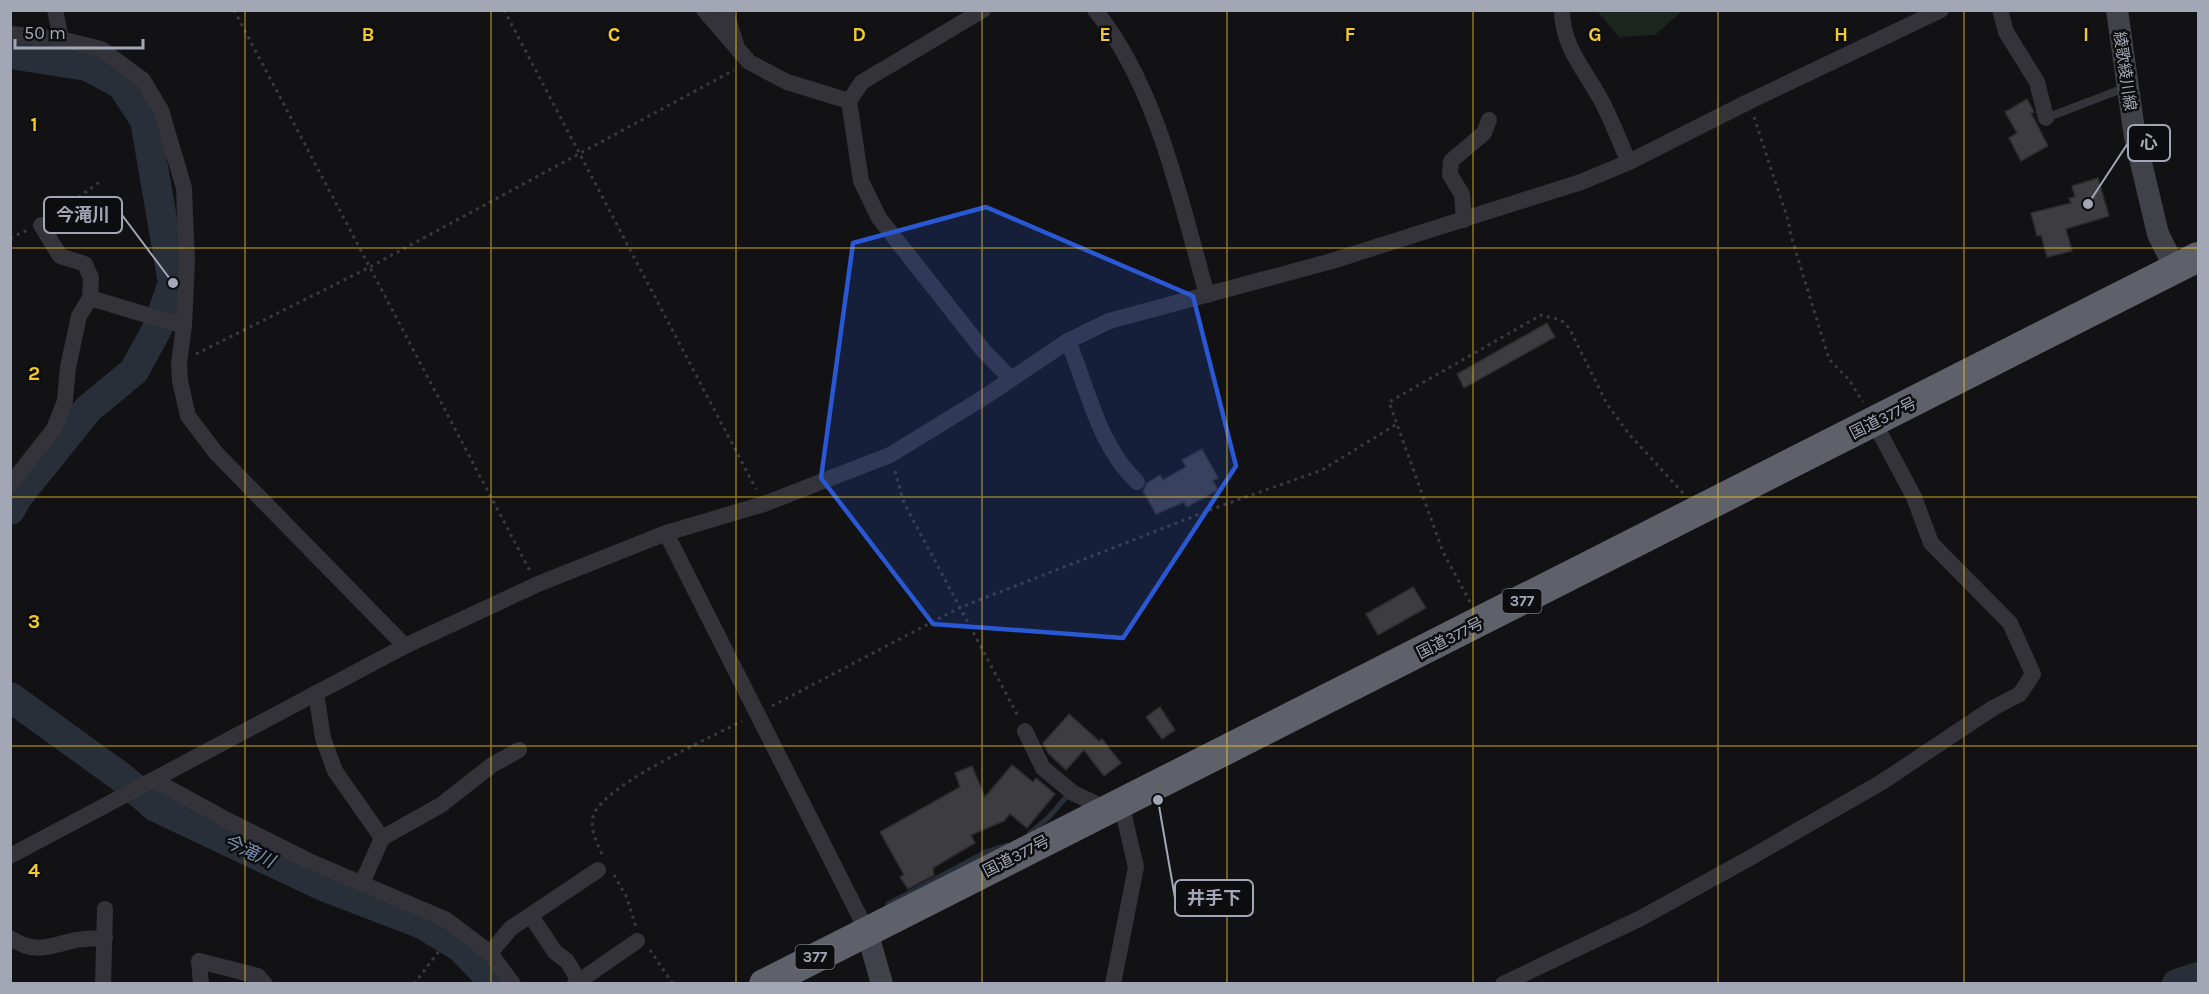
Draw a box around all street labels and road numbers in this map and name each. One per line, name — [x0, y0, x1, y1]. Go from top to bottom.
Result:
street label: 綾歌綾川線 — [2110, 30, 2140, 112]
street label: 国道377号 — [1846, 393, 1920, 443]
road number: 377 — [1502, 589, 1541, 613]
street label: 国道377号 — [1413, 613, 1487, 663]
street label: 国道377号 — [979, 831, 1053, 881]
road number: 377 — [796, 945, 834, 969]

